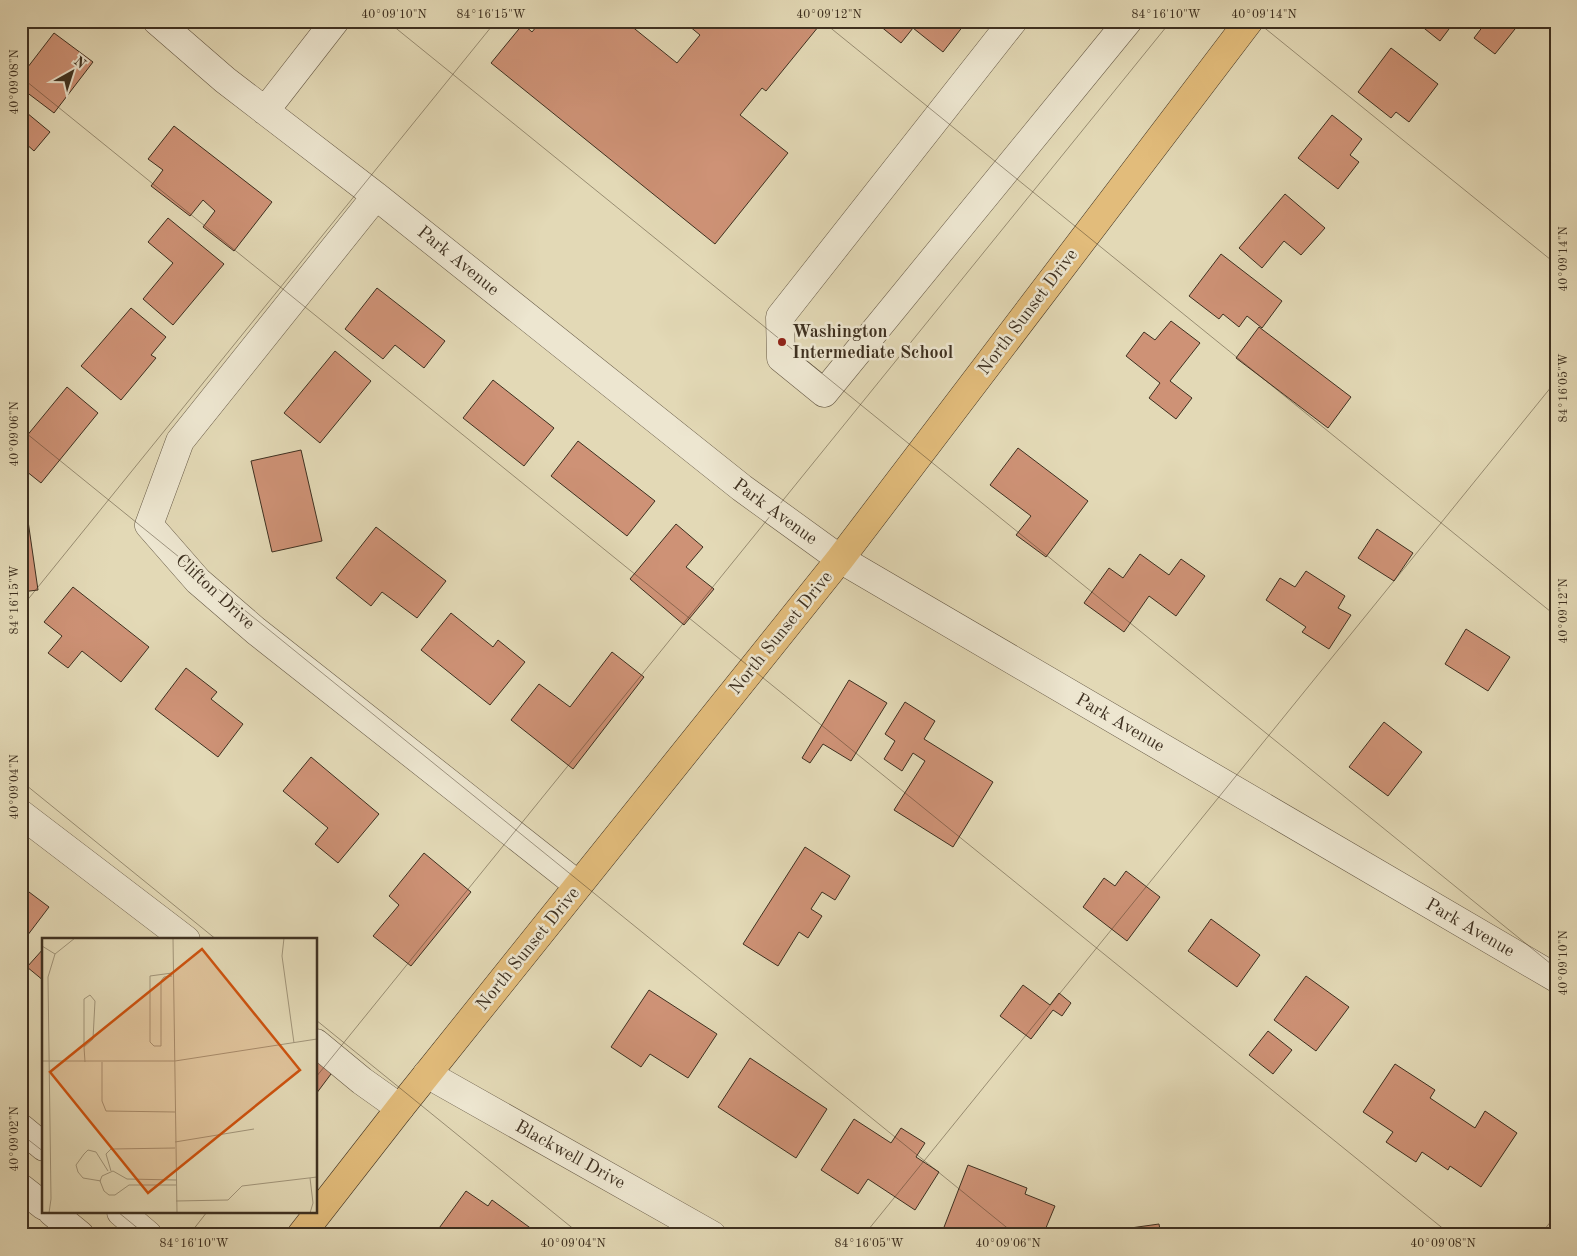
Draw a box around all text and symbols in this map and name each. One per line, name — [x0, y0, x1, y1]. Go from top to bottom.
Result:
text: 84°16'15"W — [456, 8, 526, 21]
text: 40°09'10"N — [361, 9, 427, 21]
text: 40°09'12"N — [796, 9, 862, 21]
text: 84°16'10"W — [1131, 9, 1201, 21]
text: 40°09'14"N — [1231, 9, 1297, 21]
north arrow — [48, 48, 98, 98]
text: 40°09'08"N — [9, 49, 21, 115]
text: N — [71, 54, 88, 72]
street label: Park Avenue — [414, 223, 502, 299]
text: 40°09'14"N — [1558, 226, 1570, 292]
street label: North Sunset Drive — [975, 246, 1081, 378]
place label: Washington Intermediate School — [792, 323, 954, 362]
marker: Washington Intermediate School — [776, 336, 788, 348]
text: 84°16'05"W — [1557, 353, 1570, 423]
text: 40°09'06"N — [9, 401, 21, 467]
street label: Park Avenue — [730, 476, 820, 548]
street label: Clifton Drive — [172, 551, 258, 633]
text: 84°16'15"W — [8, 565, 21, 635]
street label: North Sunset Drive — [726, 568, 836, 698]
text: 40°09'12"N — [1558, 578, 1570, 644]
street label: Park Avenue — [1073, 690, 1167, 756]
text: 40°09'04"N — [9, 754, 21, 820]
street label: North Sunset Drive — [473, 884, 583, 1014]
street label: Park Avenue — [1423, 895, 1517, 961]
text: 40°09'10"N — [1558, 930, 1570, 996]
inset map — [42, 938, 318, 1214]
text: 40°09'02"N — [9, 1106, 21, 1172]
street label: Blackwell Drive — [512, 1117, 628, 1193]
text: 84°16'05"W — [834, 1237, 904, 1250]
text: 84°16'10"W — [159, 1238, 229, 1250]
text: 40°09'04"N — [540, 1238, 606, 1250]
text: 40°09'06"N — [975, 1238, 1041, 1250]
text: 40°09'08"N — [1410, 1238, 1476, 1250]

